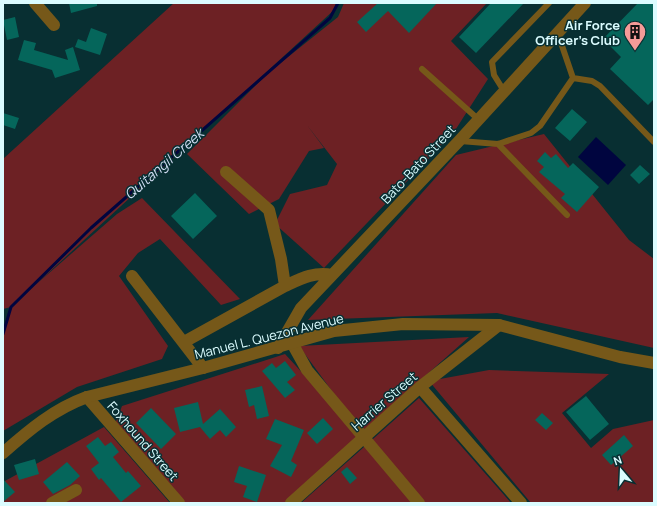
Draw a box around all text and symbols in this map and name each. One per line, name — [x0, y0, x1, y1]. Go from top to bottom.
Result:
place label: Air Force Officer's Club — [535, 16, 620, 49]
building icon: Air Force Officer's Club — [622, 19, 648, 52]
street label: Bato-Bato Street — [377, 121, 459, 207]
water label: Quitangil Creek — [120, 123, 209, 203]
street label: Manuel L. Quezon Avenue — [193, 309, 346, 363]
street label: Harrier Street — [347, 367, 421, 435]
street label: Foxhound Street — [103, 397, 183, 485]
north arrow — [601, 450, 641, 490]
text: N — [611, 452, 624, 468]

